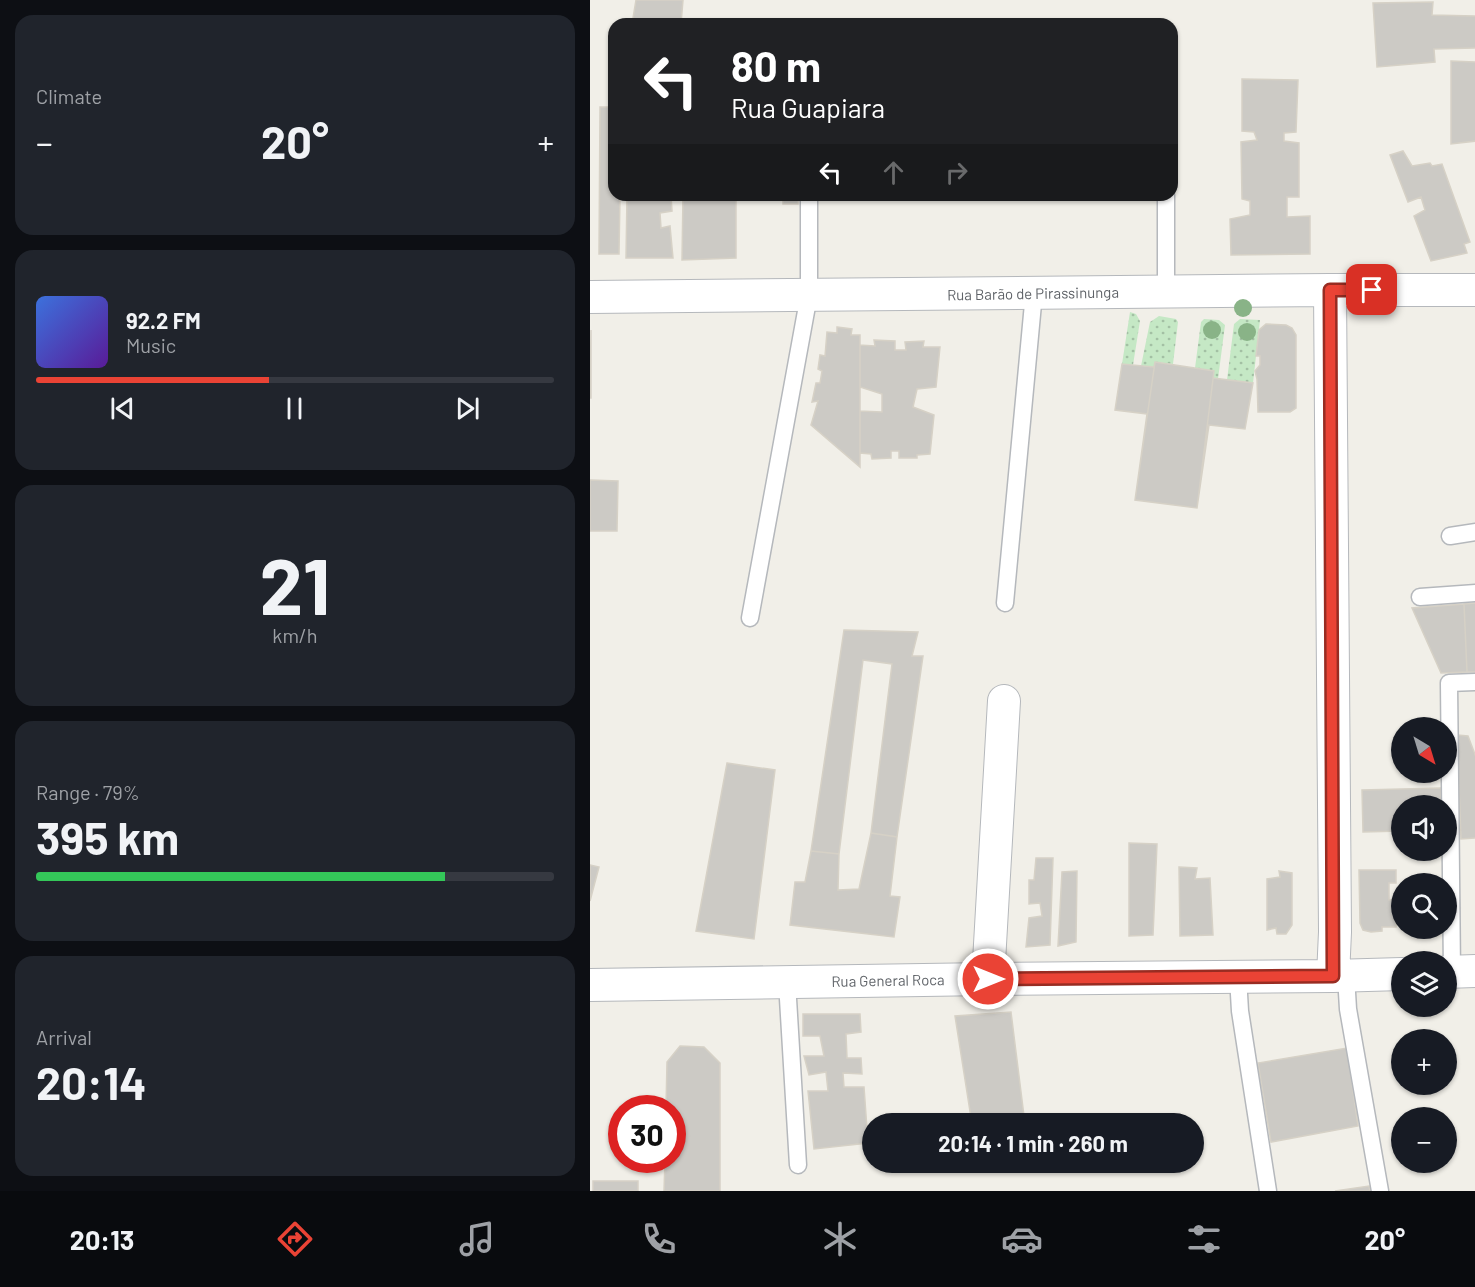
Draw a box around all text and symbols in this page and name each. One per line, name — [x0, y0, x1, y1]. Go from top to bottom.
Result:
text: 80 m — [731, 40, 821, 90]
icon: left — [632, 42, 710, 120]
text: Climate — [36, 84, 102, 108]
text: Rua Guapiara — [731, 91, 885, 123]
text: 20° — [261, 114, 329, 168]
text: − — [36, 122, 53, 162]
text: + — [538, 122, 554, 162]
icon: left — [814, 156, 847, 189]
icon: ahead — [877, 156, 910, 189]
icon: right — [940, 156, 973, 189]
pin — [1346, 264, 1397, 315]
icon: arrive — [1355, 273, 1388, 306]
street label: Rua Barão de Pirassinunga — [947, 283, 1119, 303]
text: 92.2 FM — [126, 307, 201, 333]
text: Music — [126, 333, 176, 357]
icon: previous — [106, 392, 139, 425]
icon: pause — [278, 392, 311, 425]
icon: next — [451, 392, 484, 425]
text: 21 — [260, 537, 330, 631]
text: km/h — [272, 623, 318, 647]
north arrow — [1391, 717, 1457, 783]
map controls — [1391, 717, 1457, 1173]
text: Range · 79% — [36, 780, 140, 804]
button: sound — [1391, 795, 1457, 861]
text: 395 km — [36, 810, 179, 864]
button: search — [1391, 873, 1457, 939]
position arrow — [956, 947, 1020, 1011]
button: layers — [1391, 951, 1457, 1017]
street label: Rua General Roca — [831, 970, 945, 990]
text: Arrival — [36, 1025, 92, 1049]
button: + — [1391, 1029, 1457, 1095]
text: 20:14 — [36, 1055, 146, 1109]
speed limit sign: 30 — [608, 1095, 686, 1173]
button: − — [1391, 1107, 1457, 1173]
text: 20:14 · 1 min · 260 m — [938, 1130, 1128, 1156]
icon: directions — [274, 1218, 316, 1260]
icon: music — [456, 1218, 498, 1260]
icon: phone — [638, 1218, 680, 1260]
icon: climate — [819, 1218, 861, 1260]
icon: car — [1001, 1218, 1043, 1260]
icon: filters — [1183, 1218, 1225, 1260]
text: 20:13 — [70, 1223, 134, 1255]
text: 20° — [1364, 1223, 1405, 1255]

